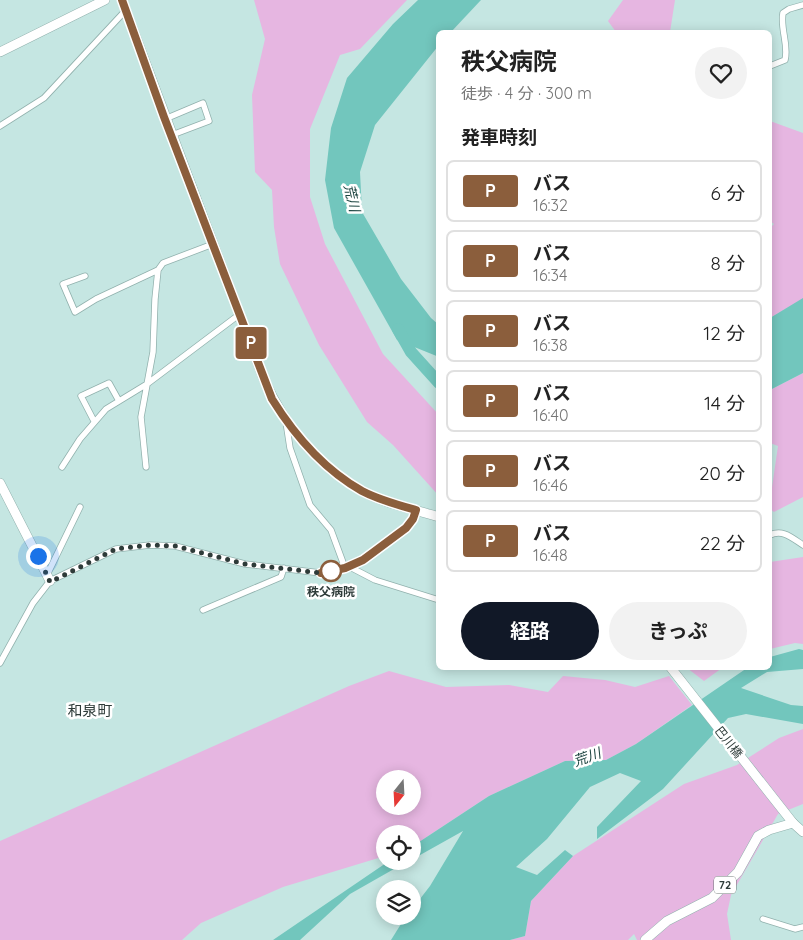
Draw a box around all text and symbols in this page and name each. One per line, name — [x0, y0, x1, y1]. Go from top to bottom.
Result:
text: 秩父病院 — [461, 46, 557, 76]
button: heart — [695, 47, 747, 99]
text: 徒歩 · 4 分 · 300 m — [461, 83, 592, 103]
text: 発車時刻 — [461, 125, 537, 149]
text: バス — [533, 171, 571, 195]
text: P — [485, 179, 496, 202]
text: 6 分 — [711, 181, 745, 205]
water label: 荒川 — [340, 182, 364, 216]
text: 16:32 — [533, 195, 568, 215]
text: バス — [533, 241, 571, 265]
text: P — [485, 249, 496, 272]
text: 8 分 — [711, 251, 745, 275]
text: 16:34 — [533, 265, 567, 285]
text: バス — [533, 311, 571, 335]
text: P — [485, 319, 496, 342]
text: 12 分 — [703, 321, 745, 345]
line badge: P — [235, 327, 267, 359]
text: P — [246, 331, 256, 354]
text: 16:38 — [533, 335, 568, 355]
text: バス — [533, 381, 571, 405]
text: P — [485, 389, 496, 412]
text: 14 分 — [704, 391, 745, 415]
text: 16:40 — [533, 405, 568, 425]
text: バス — [533, 451, 571, 475]
text: P — [485, 459, 496, 482]
text: 20 分 — [699, 461, 745, 485]
text: 16:46 — [533, 475, 568, 495]
text: バス — [533, 521, 571, 545]
text: P — [485, 529, 496, 552]
text: 22 分 — [700, 531, 745, 555]
your location — [26, 544, 51, 569]
text: 16:48 — [533, 545, 568, 565]
marker: 秩父病院 — [320, 560, 342, 582]
place label: 秩父病院 — [307, 584, 355, 599]
button: 経路 — [461, 602, 599, 660]
button: きっぷ — [609, 602, 747, 660]
district label: 和泉町 — [67, 701, 113, 720]
street label: 巴川橋 — [712, 723, 746, 761]
water label: 荒川 — [571, 743, 605, 770]
north arrow — [376, 770, 421, 815]
map controls — [376, 770, 421, 925]
button: locate — [376, 825, 421, 870]
road number: 72 — [714, 876, 736, 894]
button: layers — [376, 880, 421, 925]

